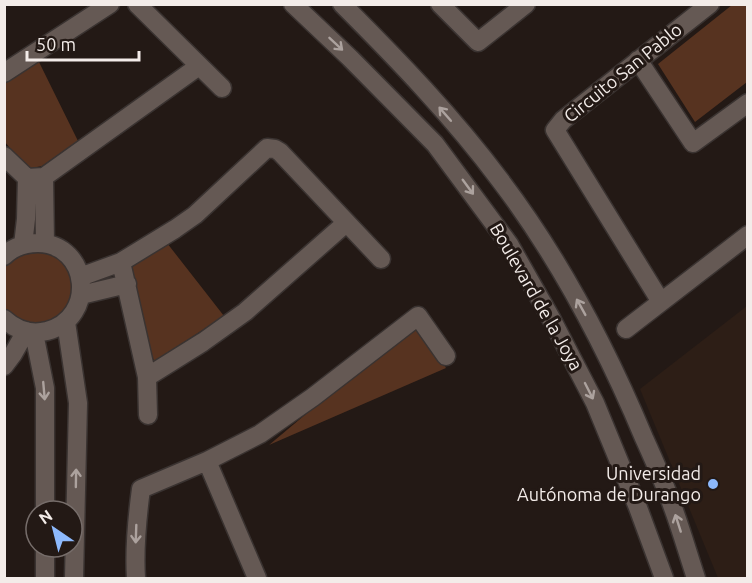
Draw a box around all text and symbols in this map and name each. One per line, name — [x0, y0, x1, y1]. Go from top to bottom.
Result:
street label: Circuito San Pablo — [559, 19, 685, 126]
scale bar — [27, 24, 140, 62]
text: 50 m — [36, 34, 76, 54]
one-way arrow — [328, 37, 343, 51]
one-way arrow — [438, 106, 452, 121]
one-way arrow — [462, 179, 474, 195]
street label: Boulevard de la Joya — [487, 219, 587, 374]
one-way arrow — [575, 299, 587, 316]
one-way arrow — [39, 380, 50, 400]
one-way arrow — [584, 381, 595, 399]
place label: Universidad Autónoma de Durango — [517, 463, 701, 504]
one-way arrow — [70, 469, 82, 489]
marker: Universidad Autónoma de Durango — [706, 477, 720, 491]
north arrow — [24, 499, 84, 559]
text: N — [35, 506, 55, 528]
one-way arrow — [672, 514, 683, 533]
one-way arrow — [130, 523, 141, 543]

